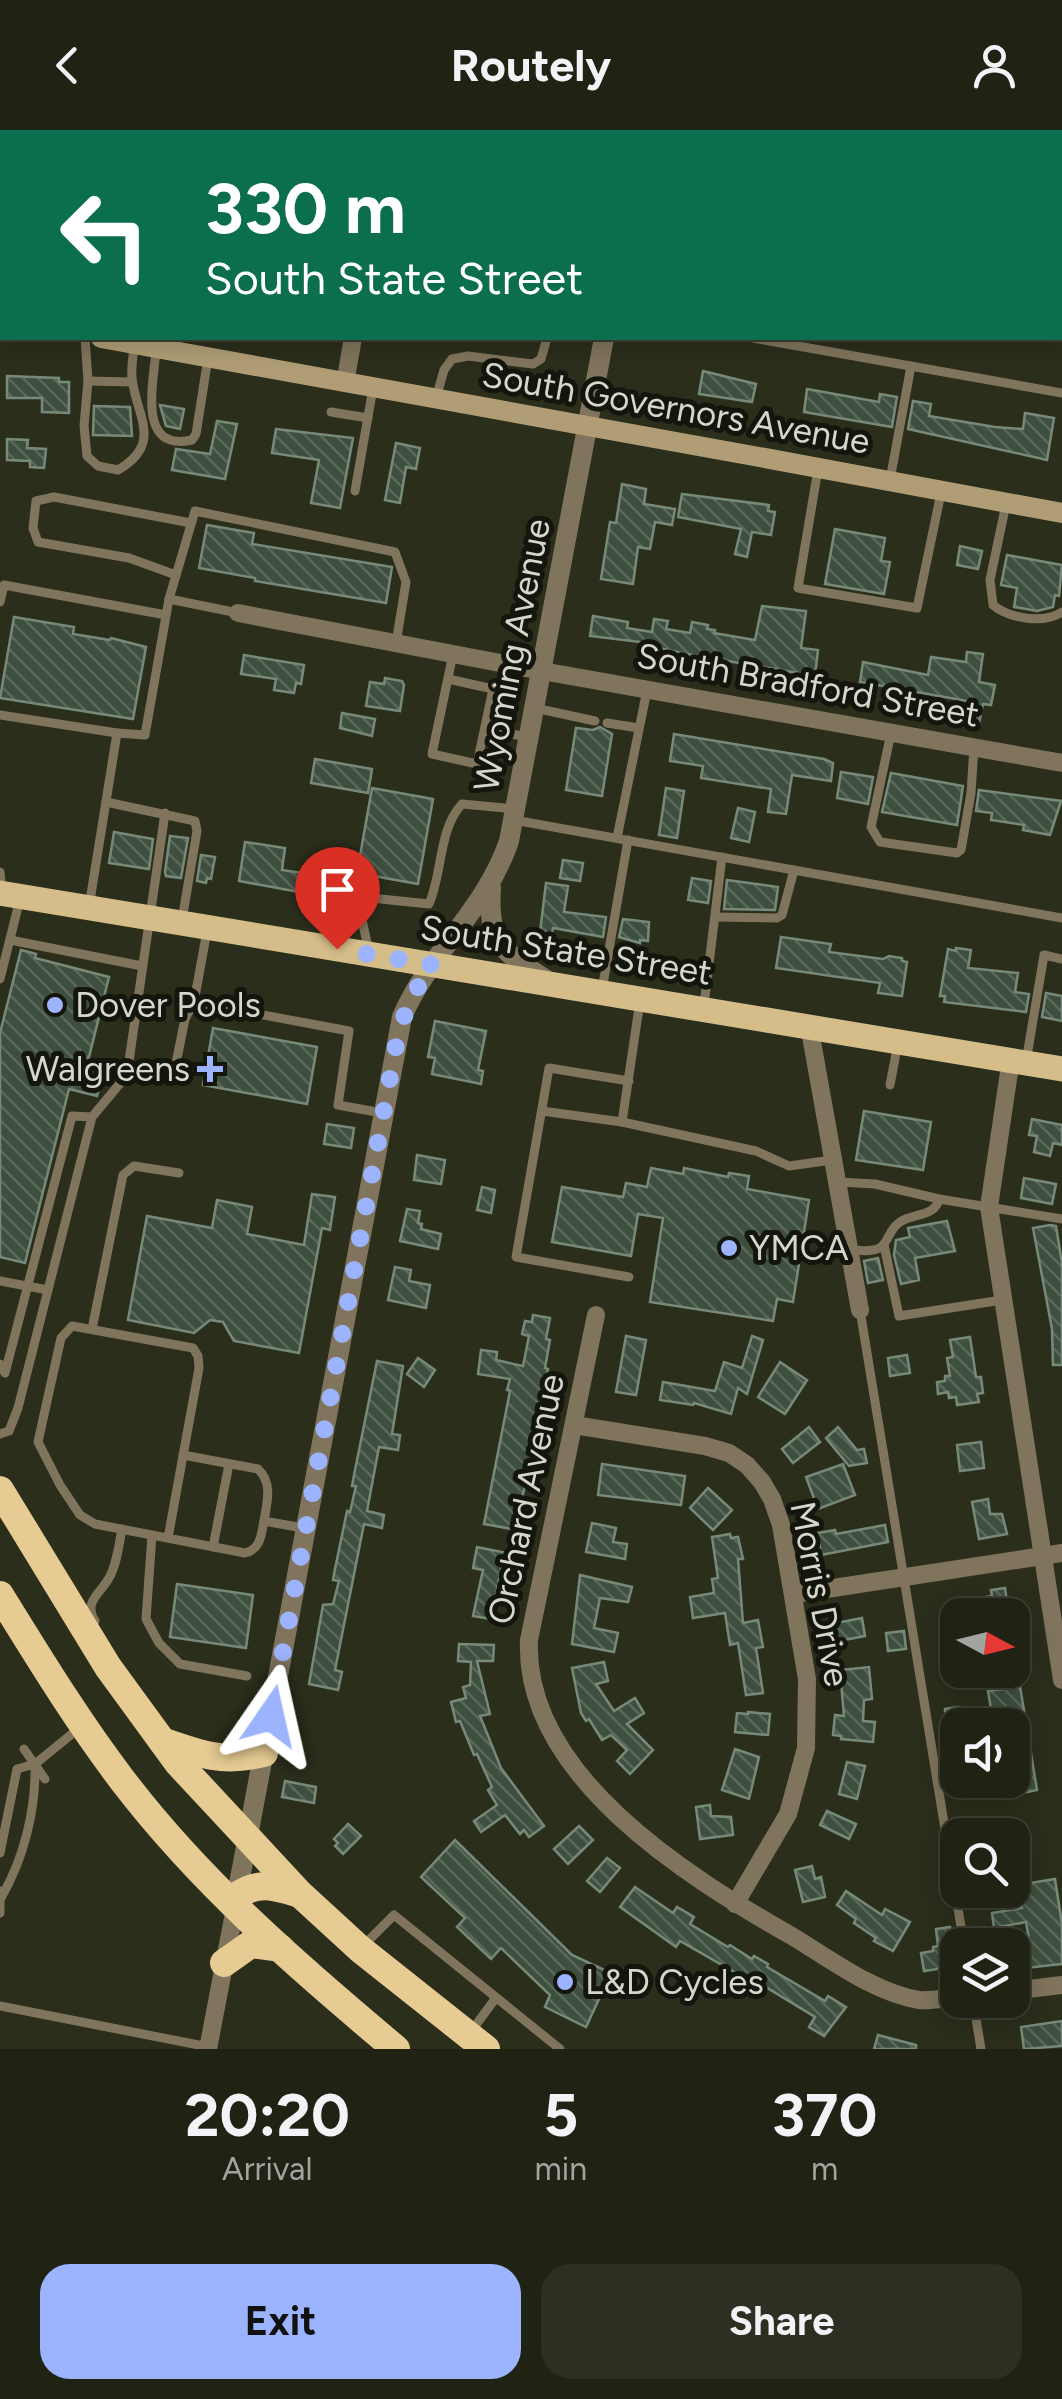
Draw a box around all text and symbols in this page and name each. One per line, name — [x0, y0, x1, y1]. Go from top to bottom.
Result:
icon: back — [40, 38, 95, 93]
text: Routely — [451, 38, 611, 92]
icon: person — [967, 38, 1022, 93]
text: 330 m — [205, 166, 406, 251]
icon: left — [40, 170, 170, 300]
text: South State Street — [205, 251, 583, 305]
street label: South Governors Avenue — [479, 353, 873, 463]
street label: Wyoming Avenue — [465, 515, 559, 795]
street label: South Bradford Street — [634, 634, 982, 736]
pin — [295, 847, 380, 950]
icon: arrive — [310, 862, 365, 917]
street label: South State Street — [417, 906, 715, 994]
place label: Dover Pools — [75, 984, 261, 1026]
marker: Dover Pools — [44, 994, 66, 1016]
place label: Walgreens — [26, 1048, 190, 1090]
marker: Walgreens — [199, 1058, 221, 1080]
place label: YMCA — [749, 1227, 849, 1269]
marker: YMCA — [718, 1237, 740, 1259]
street label: Orchard Avenue — [479, 1370, 573, 1628]
street label: Morris Drive — [781, 1498, 859, 1690]
north arrow — [940, 1598, 1030, 1688]
map controls — [940, 1598, 1030, 2018]
position arrow — [219, 1664, 323, 1768]
button: sound — [940, 1708, 1030, 1798]
button: search — [940, 1818, 1030, 1908]
button: layers — [940, 1928, 1030, 2018]
place label: L&D Cycles — [585, 1961, 764, 2003]
marker: L&D Cycles — [554, 1971, 576, 1993]
text: 20:20 — [185, 2079, 350, 2151]
text: 5 — [543, 2079, 578, 2151]
text: 370 — [772, 2079, 877, 2151]
text: Arrival — [222, 2150, 312, 2188]
text: min — [535, 2150, 587, 2188]
text: m — [811, 2150, 838, 2188]
button: Exit — [40, 2264, 521, 2379]
button: Share — [541, 2264, 1022, 2379]

